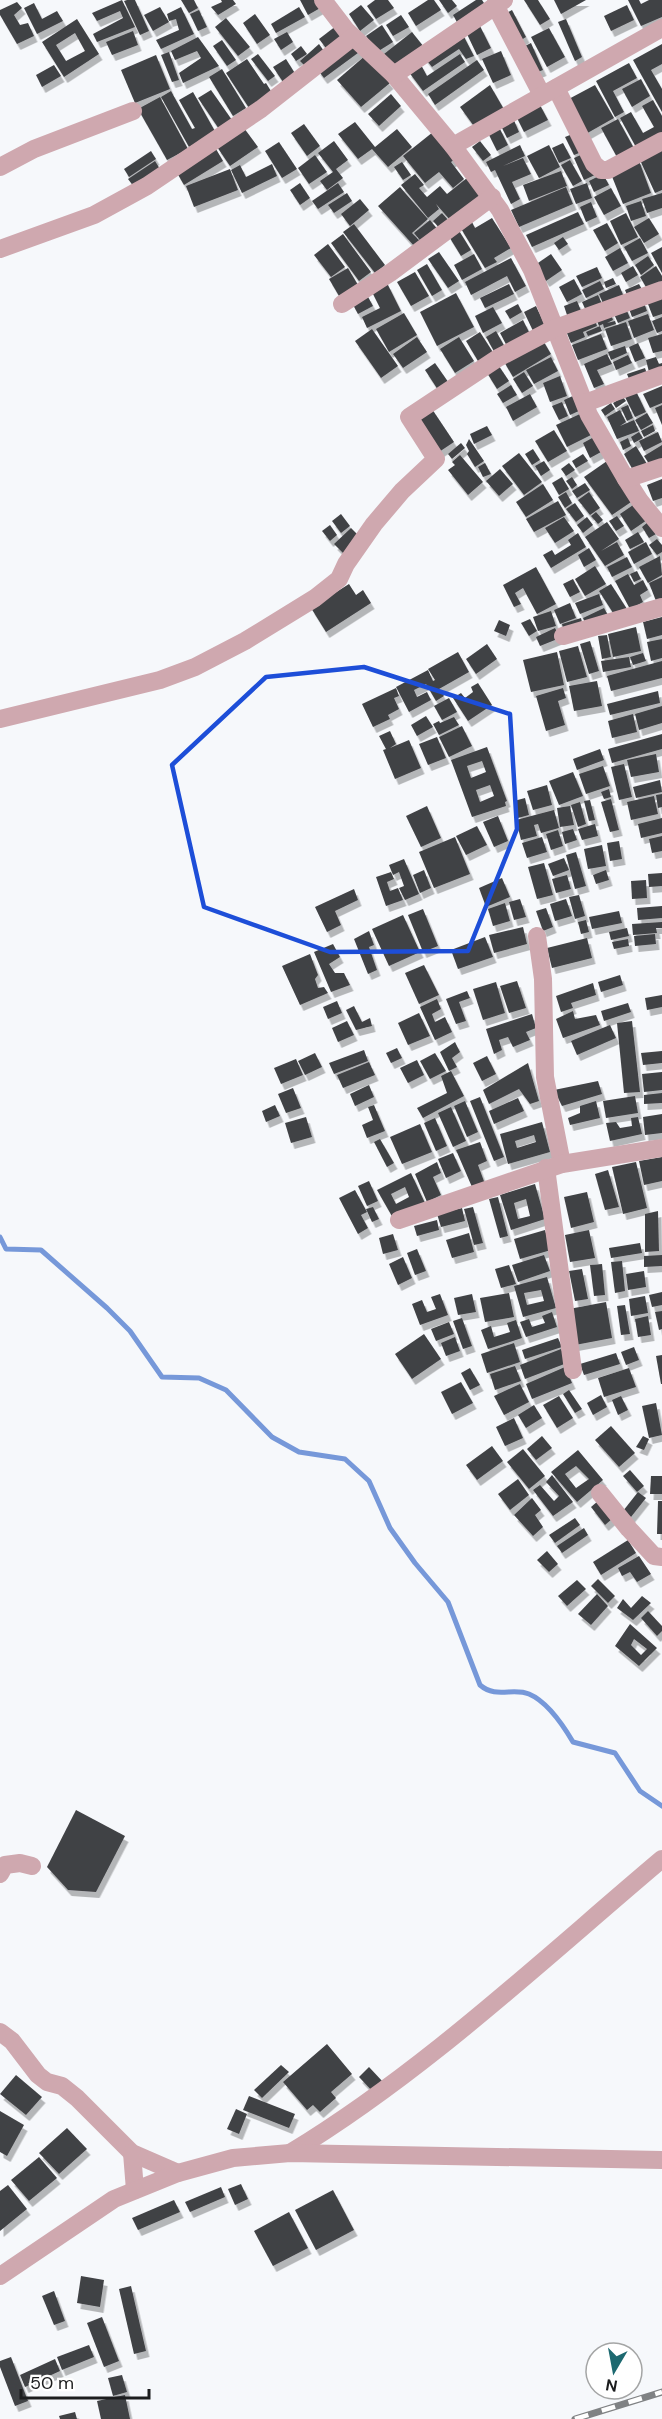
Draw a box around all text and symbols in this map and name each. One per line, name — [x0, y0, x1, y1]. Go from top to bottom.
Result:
north arrow — [584, 2341, 644, 2401]
scale bar — [21, 2362, 148, 2400]
text: 50 m — [30, 2371, 74, 2395]
text: N — [604, 2374, 619, 2397]

